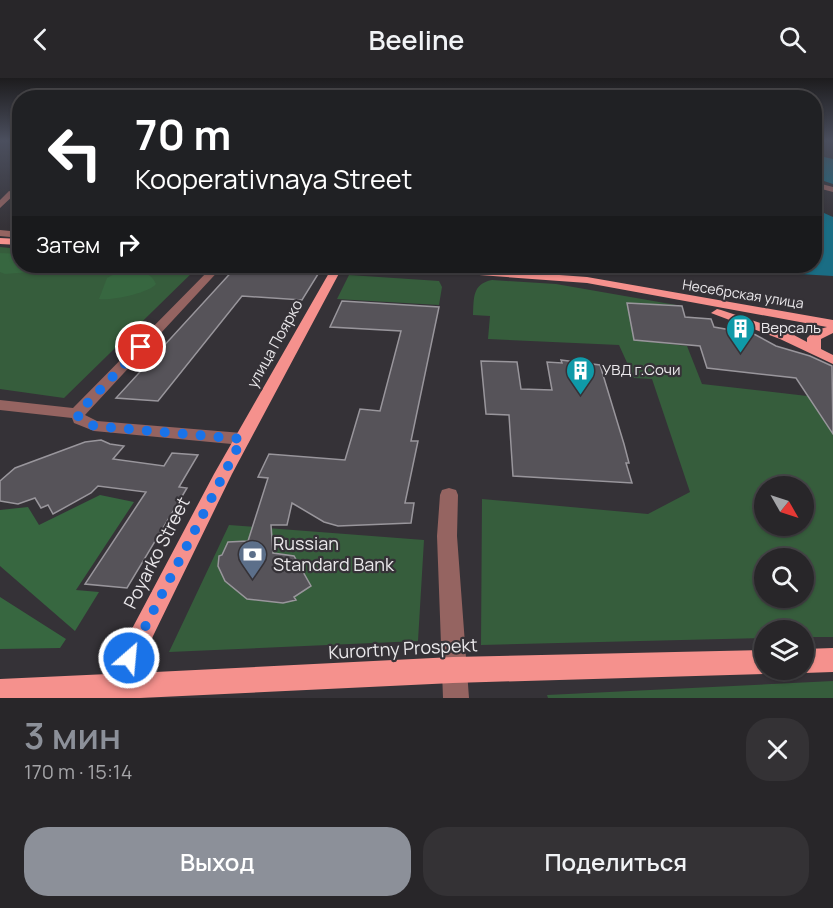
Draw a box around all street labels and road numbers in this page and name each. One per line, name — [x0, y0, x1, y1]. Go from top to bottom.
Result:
street label: Несебрская улица — [681, 275, 805, 312]
street label: улица Поярко — [242, 296, 308, 392]
street label: Poyarko Street — [118, 492, 195, 613]
street label: Kurortny Prospekt — [328, 632, 478, 664]

